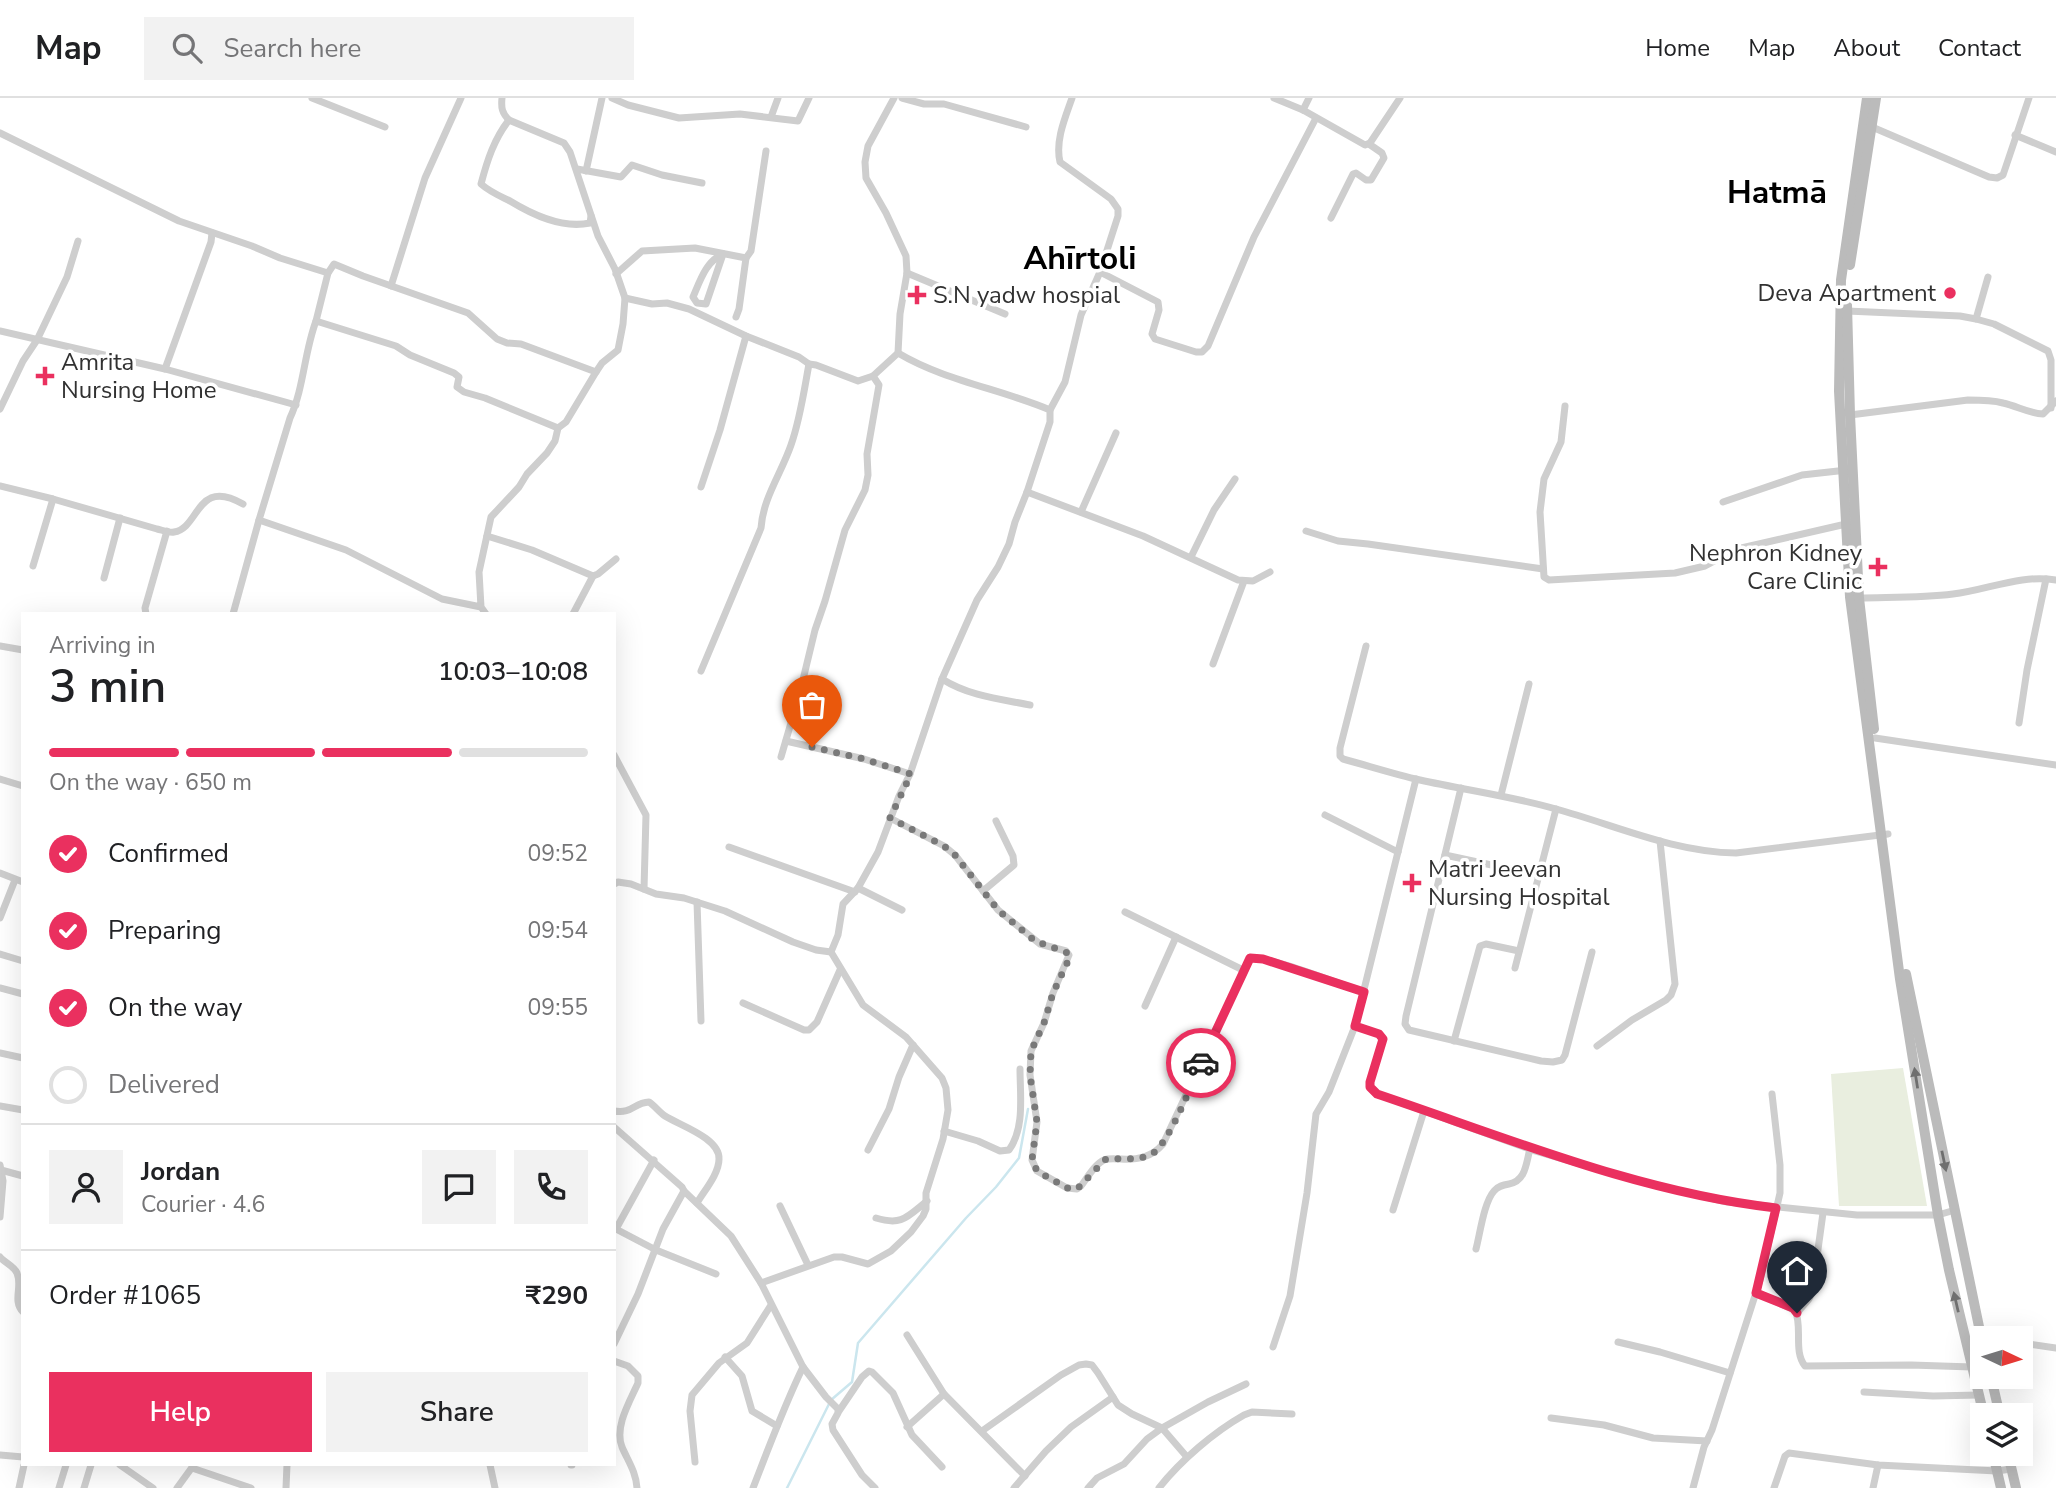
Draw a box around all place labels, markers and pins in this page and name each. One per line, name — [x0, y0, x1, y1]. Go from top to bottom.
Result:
place label: Deva Apartment — [1757, 277, 1937, 309]
place label: S.N yadw hospial — [933, 279, 1120, 311]
marker: S.N yadw hospial — [907, 285, 927, 305]
marker: Deva Apartment — [1942, 285, 1958, 301]
place label: Amrita Nursing Home — [61, 346, 217, 406]
marker: Amrita Nursing Home — [35, 366, 55, 386]
place label: Nephron Kidney Care Clinic — [1689, 537, 1863, 597]
marker: Nephron Kidney Care Clinic — [1868, 557, 1888, 577]
pin — [782, 675, 842, 747]
place label: Matri Jeevan Nursing Hospital — [1428, 853, 1610, 913]
marker: Matri Jeevan Nursing Hospital — [1402, 873, 1422, 893]
pin — [1767, 1241, 1827, 1313]

